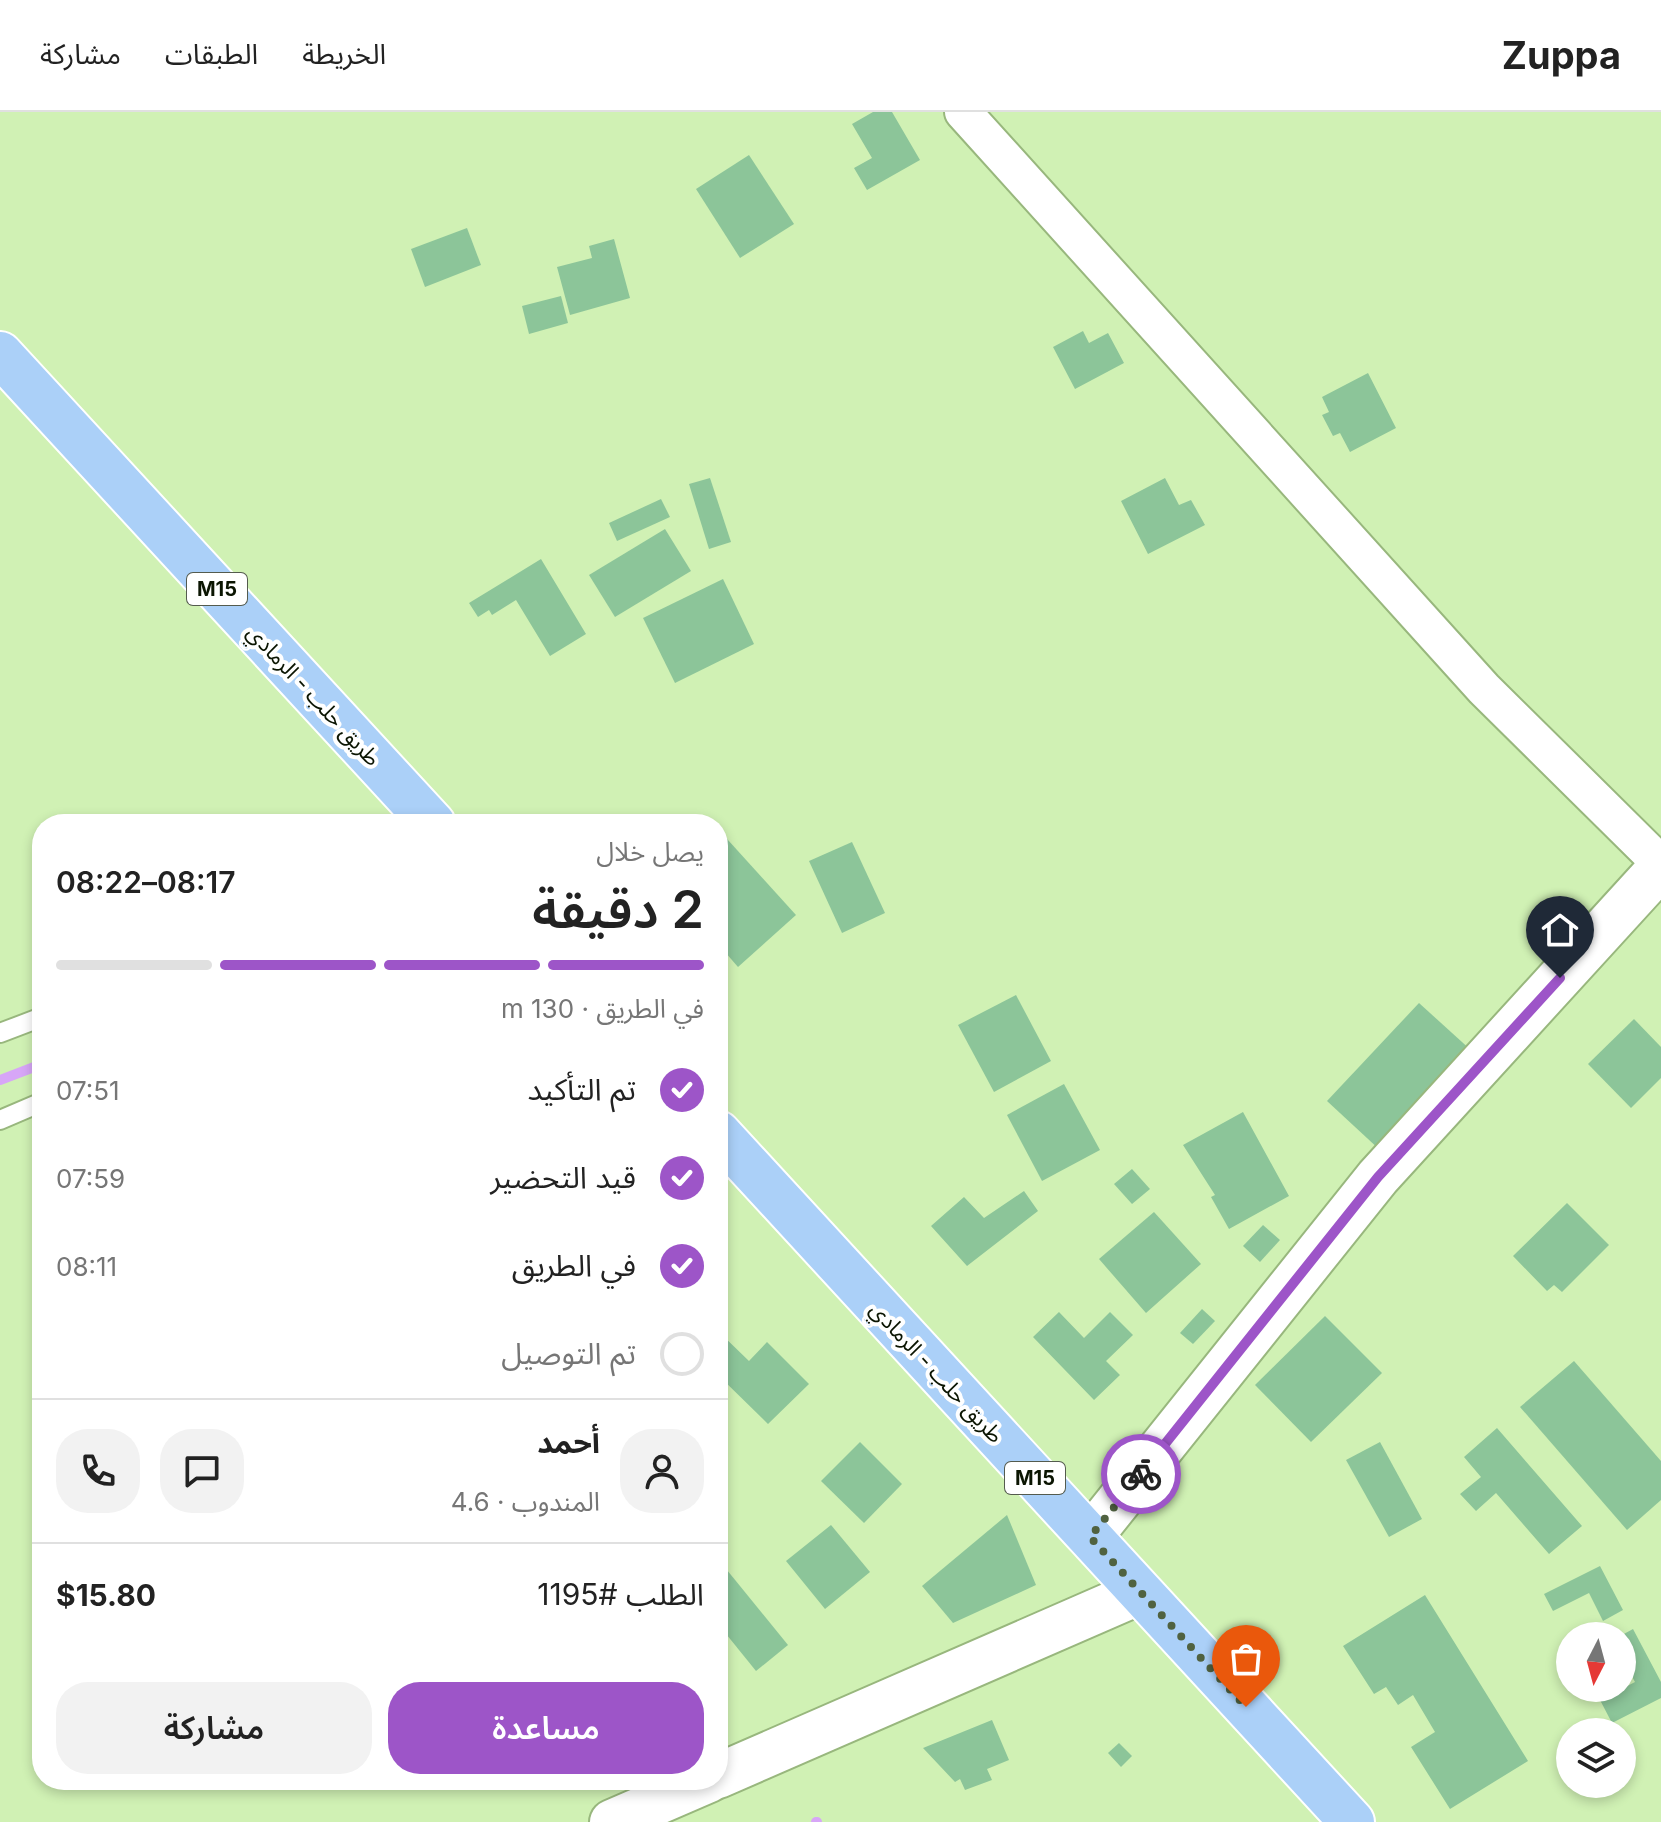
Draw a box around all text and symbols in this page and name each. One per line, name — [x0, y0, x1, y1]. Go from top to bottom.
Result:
text: Zuppa — [1502, 32, 1621, 78]
text: مشاركة — [40, 37, 121, 71]
text: الطبقات — [165, 37, 258, 71]
text: الخريطة — [302, 37, 386, 71]
road number: M15 — [187, 573, 247, 605]
street label: طريق حلب - الرمادي — [239, 619, 386, 774]
text: يصل خلال — [596, 836, 704, 867]
text: 08:17–08:22 — [56, 864, 235, 900]
text: 2 دقيقة — [532, 878, 704, 941]
pin — [1526, 896, 1594, 978]
icon: home — [1538, 908, 1582, 952]
text: في الطريق · 130 m — [501, 993, 704, 1024]
icon: check — [660, 1068, 704, 1112]
text: تم التأكيد — [527, 1071, 636, 1107]
text: 07:51 — [56, 1075, 120, 1106]
icon: check — [660, 1156, 704, 1200]
text: قيد التحضير — [490, 1159, 636, 1195]
text: 07:59 — [56, 1163, 125, 1194]
icon: check — [660, 1244, 704, 1288]
text: في الطريق — [512, 1247, 636, 1283]
text: 08:11 — [56, 1251, 117, 1282]
street label: طريق حلب - الرمادي — [862, 1296, 1009, 1451]
text: تم التوصيل — [501, 1335, 636, 1371]
text: أحمد — [537, 1424, 600, 1460]
button: phone — [56, 1429, 140, 1513]
button: chat — [160, 1429, 244, 1513]
button: person — [620, 1429, 704, 1513]
courier — [1101, 1434, 1181, 1514]
icon: bike — [1119, 1452, 1163, 1496]
road number: M15 — [1005, 1462, 1065, 1494]
text: المندوب · 4.6 — [451, 1486, 600, 1517]
text: الطلب #1195 — [537, 1576, 704, 1612]
text: $15.80 — [56, 1577, 156, 1613]
north arrow — [1556, 1622, 1636, 1702]
map controls — [1556, 1622, 1636, 1798]
pin — [1212, 1625, 1280, 1707]
icon: bag — [1224, 1637, 1268, 1681]
button: مشاركة — [56, 1682, 372, 1774]
button: مساعدة — [388, 1682, 704, 1774]
button: layers — [1556, 1718, 1636, 1798]

